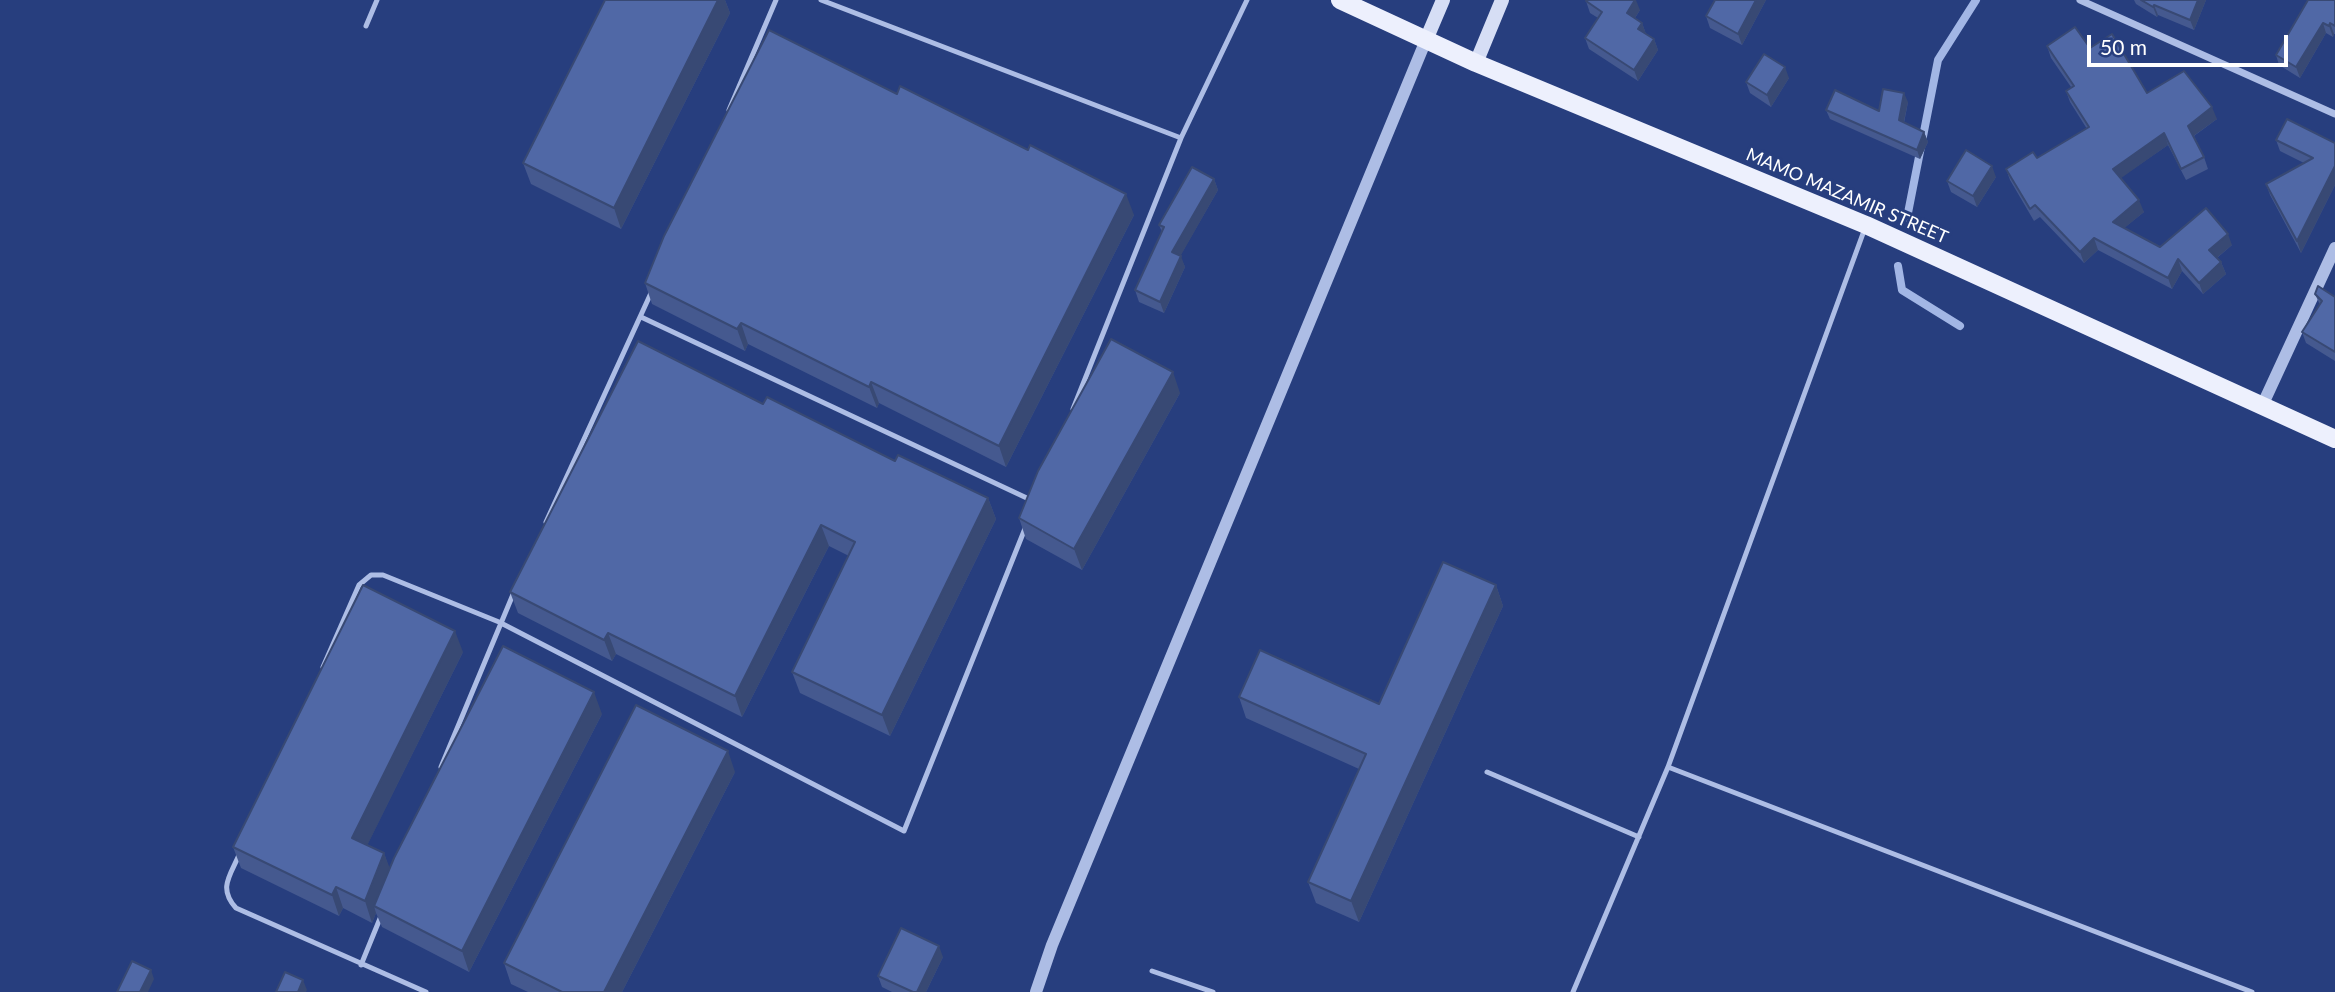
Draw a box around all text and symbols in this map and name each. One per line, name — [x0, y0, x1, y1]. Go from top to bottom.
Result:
scale bar — [2090, 21, 2291, 65]
text: 50 m — [2100, 34, 2147, 59]
street label: MAMO MAZAMIR STREET — [1743, 144, 1951, 248]

